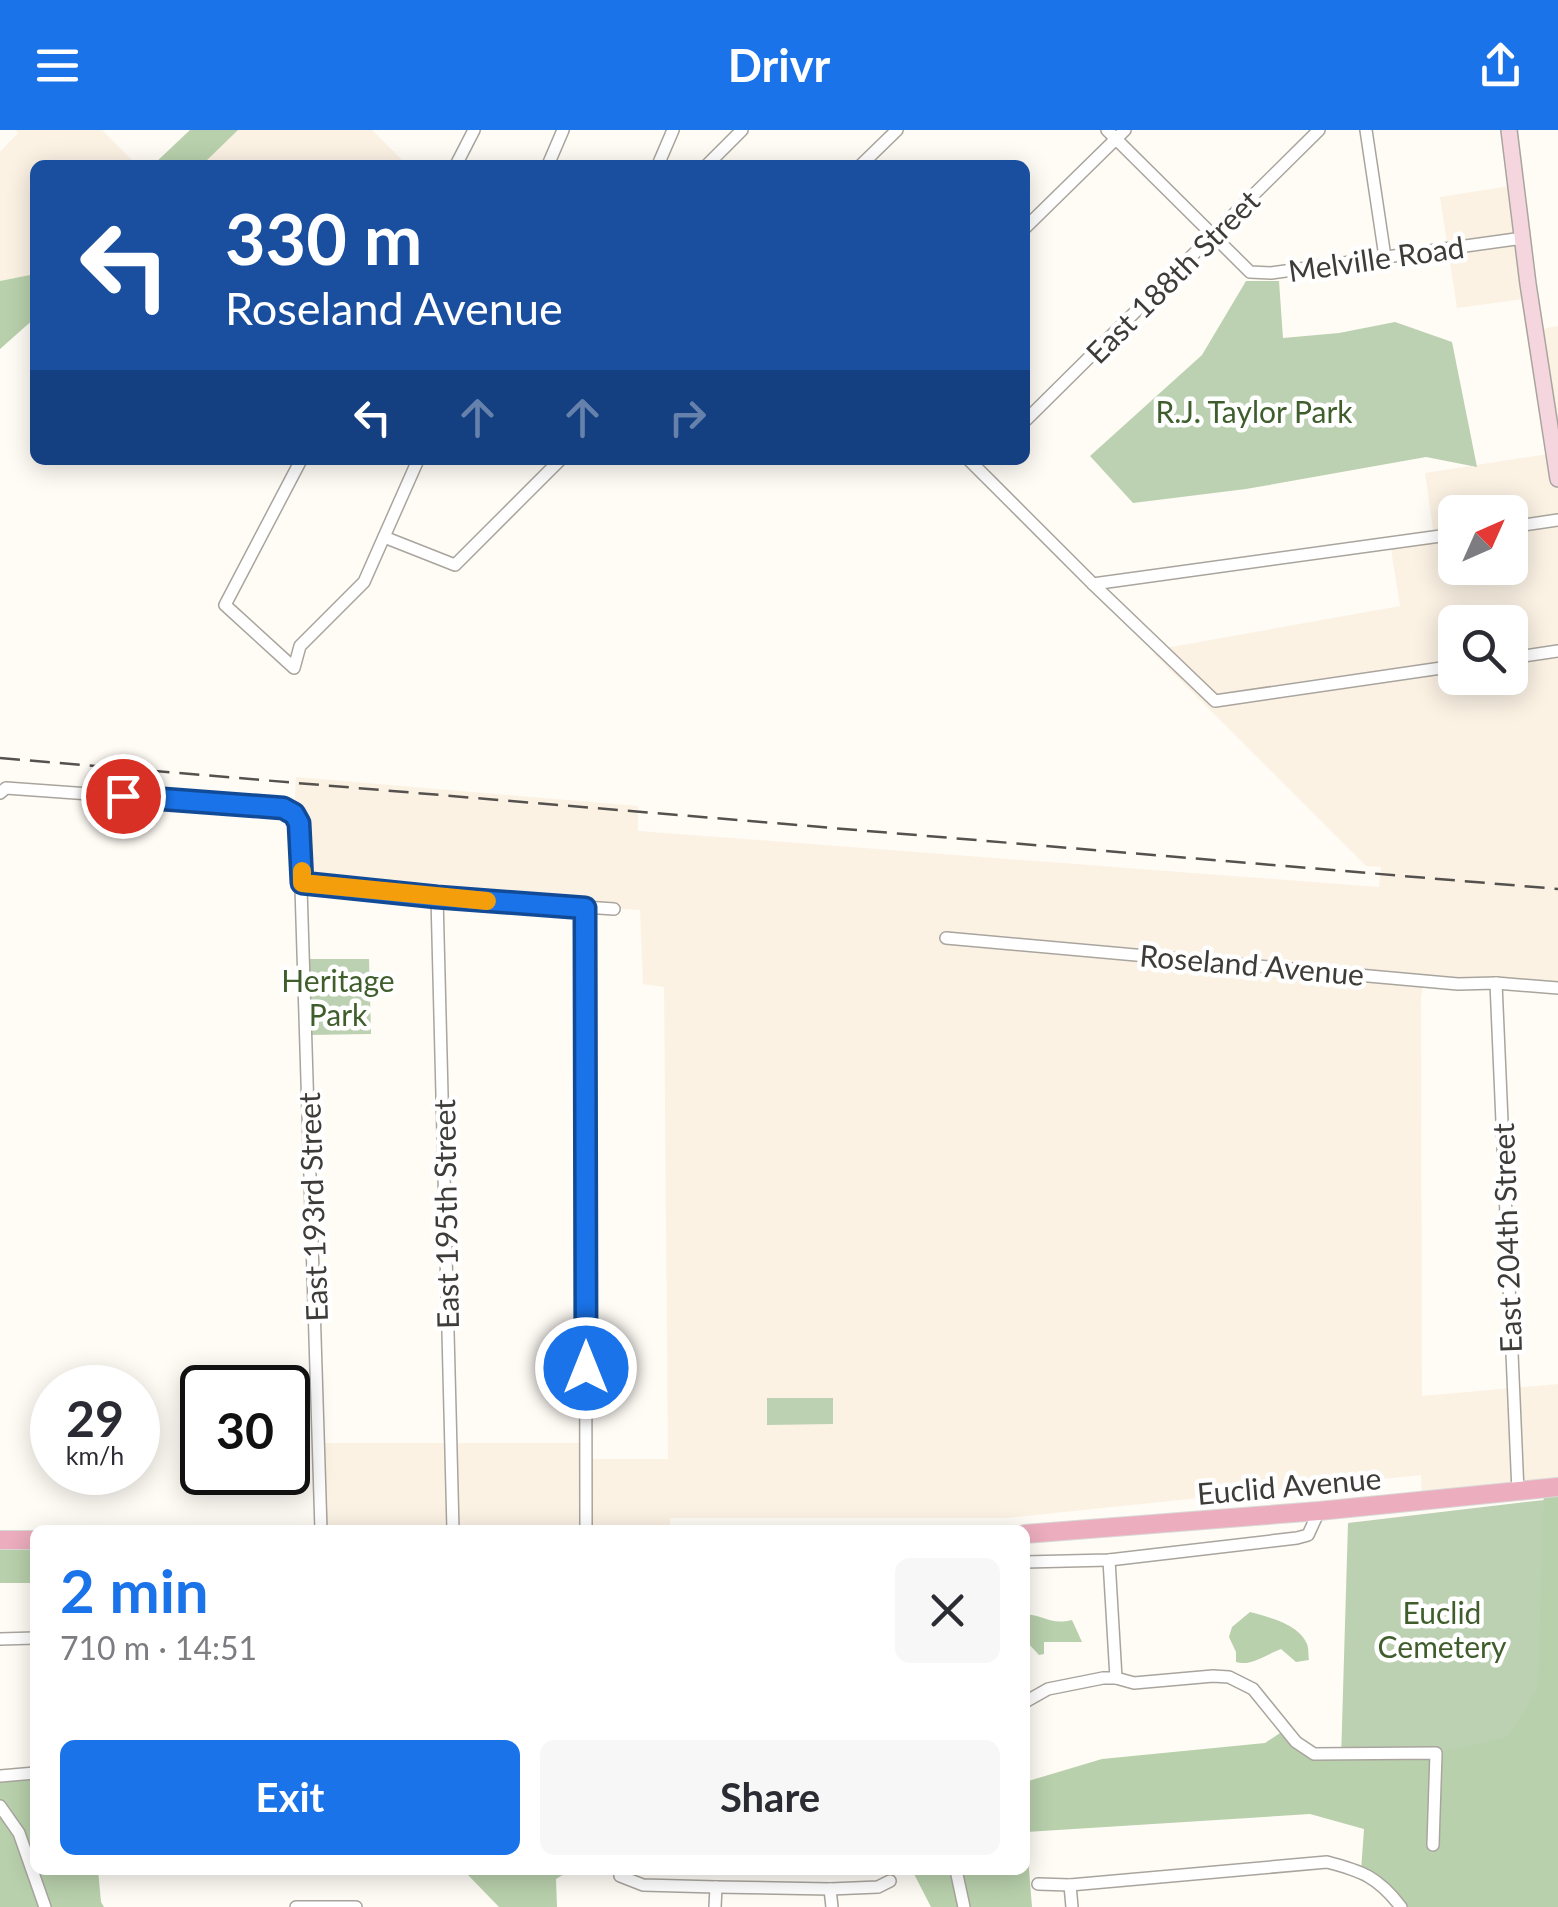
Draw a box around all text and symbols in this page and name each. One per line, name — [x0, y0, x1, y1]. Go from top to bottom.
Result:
icon: menu — [30, 38, 85, 93]
text: Drivr — [728, 38, 830, 92]
icon: share — [1473, 38, 1528, 93]
street label: East 188th Street — [1078, 182, 1266, 370]
text: 330 m — [225, 196, 422, 280]
icon: left — [60, 200, 190, 330]
street label: Melville Road — [1286, 228, 1466, 288]
text: Roseland Avenue — [225, 281, 563, 335]
icon: left — [345, 390, 400, 445]
icon: ahead — [450, 390, 505, 445]
icon: ahead — [555, 390, 610, 445]
icon: right — [660, 390, 715, 445]
park label: R.J. Taylor Park — [1155, 393, 1353, 429]
north arrow — [1438, 495, 1528, 585]
map controls — [1438, 495, 1528, 695]
button: search — [1438, 605, 1528, 695]
pin — [81, 754, 166, 839]
icon: arrive — [96, 769, 151, 824]
street label: Roseland Avenue — [1138, 936, 1366, 992]
park label: Heritage Park — [281, 962, 395, 1032]
street label: East 193rd Street — [290, 1091, 334, 1322]
street label: East 195th Street — [425, 1099, 465, 1329]
street label: East 204th Street — [1484, 1122, 1528, 1353]
position arrow — [534, 1316, 638, 1420]
speed limit sign: 30 — [180, 1365, 310, 1495]
text: 29 — [66, 1388, 124, 1448]
text: km/h — [66, 1440, 124, 1470]
street label: Euclid Avenue — [1195, 1459, 1383, 1511]
text: 2 min — [60, 1554, 209, 1626]
button: close — [895, 1558, 1000, 1663]
park label: Euclid Cemetery — [1378, 1594, 1507, 1664]
text: 710 m · 14:51 — [60, 1628, 257, 1667]
button: Exit — [60, 1740, 520, 1855]
button: Share — [540, 1740, 1000, 1855]

